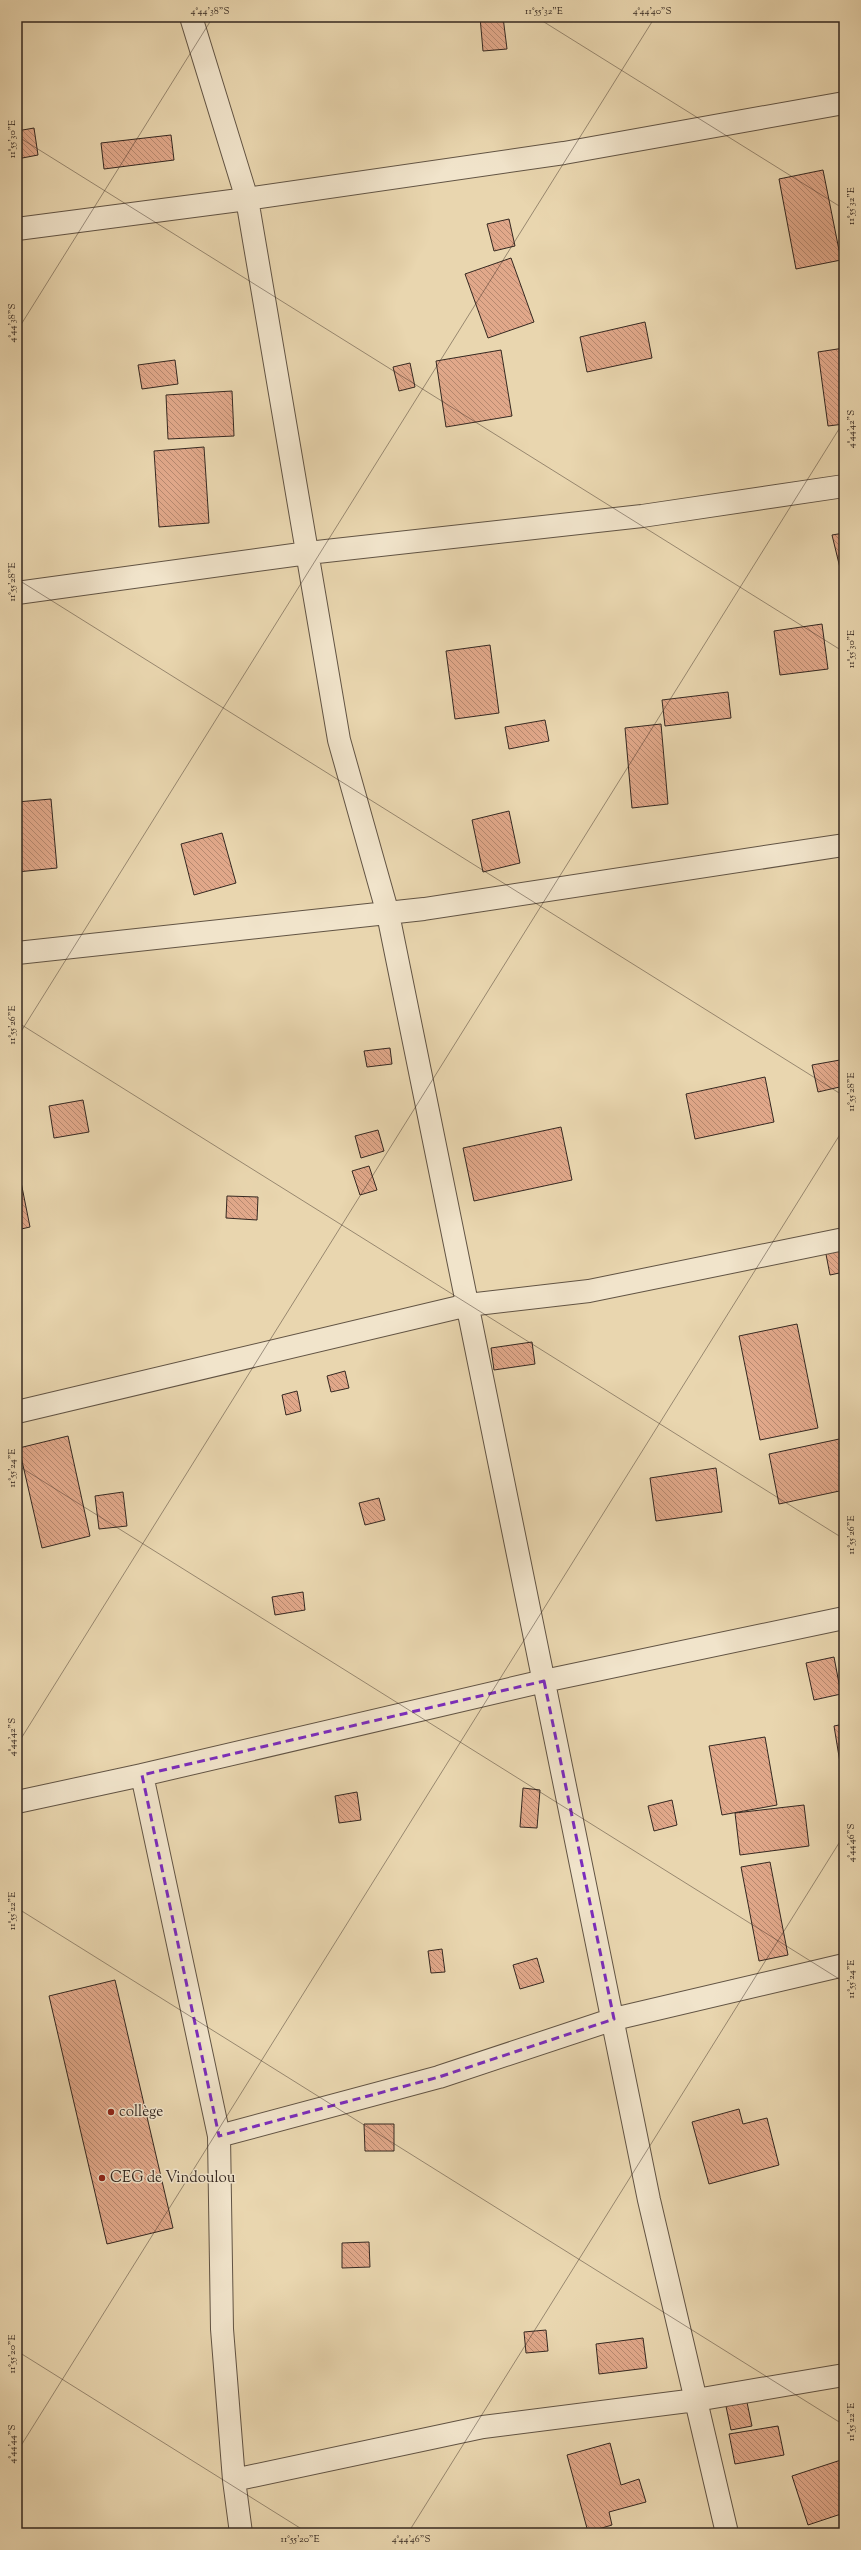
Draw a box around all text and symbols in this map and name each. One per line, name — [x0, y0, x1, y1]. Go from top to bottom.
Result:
text: 4°44'38"S — [191, 4, 229, 19]
text: 11°55'32"E — [525, 4, 563, 19]
text: 4°44'40"S — [633, 4, 671, 19]
text: 11°55'30"E — [5, 120, 20, 158]
text: 11°55'32"E — [844, 187, 859, 225]
text: 4°44'38"S — [5, 304, 20, 342]
text: 4°44'42"S — [844, 410, 859, 448]
text: 11°55'28"E — [5, 563, 20, 601]
text: 11°55'30"E — [844, 630, 859, 668]
text: 11°55'26"E — [5, 1006, 20, 1044]
text: 11°55'28"E — [844, 1073, 859, 1111]
text: 11°55'24"E — [5, 1449, 20, 1487]
text: 11°55'26"E — [844, 1516, 859, 1554]
text: 4°44'42"S — [5, 1718, 20, 1756]
text: 4°44'46"S — [844, 1824, 859, 1862]
text: 11°55'22"E — [5, 1892, 20, 1930]
text: 11°55'24"E — [844, 1960, 859, 1998]
place label: collège — [119, 2102, 163, 2123]
marker: collège — [106, 2107, 116, 2117]
place label: CEG de Vindoulou — [110, 2168, 236, 2189]
marker: CEG de Vindoulou — [97, 2173, 107, 2183]
text: 11°55'20"E — [5, 2335, 20, 2373]
text: 11°55'22"E — [844, 2403, 859, 2441]
text: 4°44'44"S — [5, 2425, 20, 2463]
text: 11°55'20"E — [281, 2532, 319, 2547]
text: 4°44'46"S — [392, 2532, 430, 2547]

